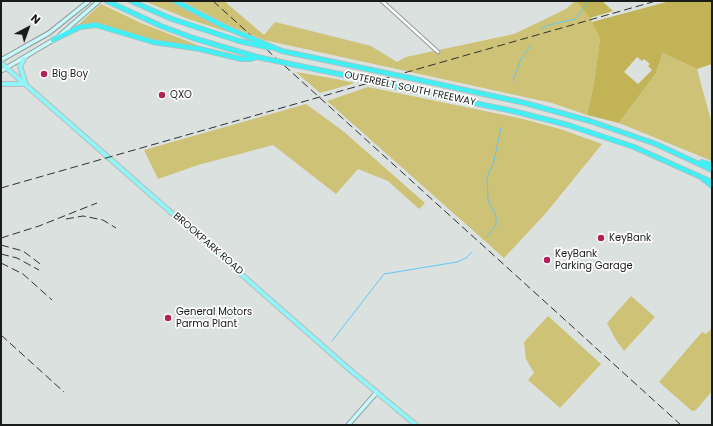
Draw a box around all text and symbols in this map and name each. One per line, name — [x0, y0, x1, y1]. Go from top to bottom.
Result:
north arrow — [8, 8, 48, 48]
text: N — [27, 10, 44, 28]
place label: Big Boy — [52, 68, 88, 80]
marker: Big Boy — [39, 69, 49, 79]
street label: OUTERBELT SOUTH FREEWAY — [343, 69, 477, 109]
place label: QXO — [170, 89, 192, 101]
marker: QXO — [157, 90, 167, 100]
street label: BROOKPARK ROAD — [171, 210, 245, 278]
place label: KeyBank — [609, 232, 651, 244]
marker: KeyBank — [596, 233, 606, 243]
place label: KeyBank Parking Garage — [555, 248, 633, 272]
marker: KeyBank Parking Garage — [542, 255, 552, 265]
place label: General Motors Parma Plant — [176, 306, 252, 330]
marker: General Motors Parma Plant — [163, 313, 173, 323]

